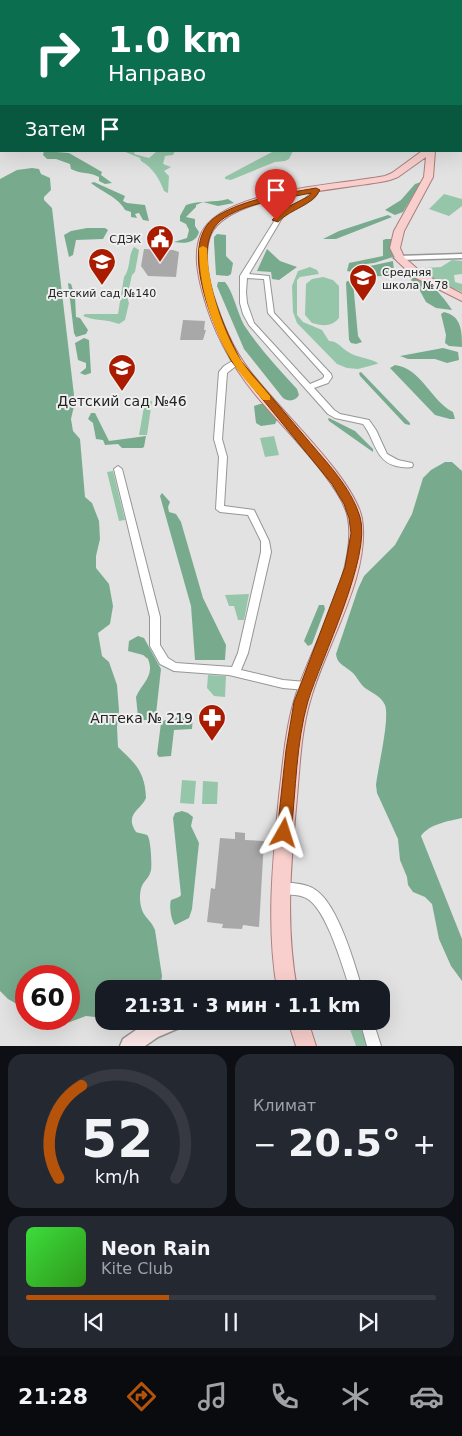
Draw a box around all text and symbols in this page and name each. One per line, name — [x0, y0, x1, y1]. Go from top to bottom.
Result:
icon: right — [25, 20, 90, 85]
text: 1.0 km — [108, 20, 242, 60]
text: Направо — [108, 61, 206, 86]
icon: arrive — [96, 115, 124, 143]
text: Затем — [25, 118, 86, 140]
pin — [255, 169, 297, 220]
icon: arrive — [262, 176, 290, 204]
public building icon: СДЭК — [145, 224, 175, 263]
place label: СДЭК — [109, 233, 141, 246]
school or university icon: Детский сад №140 — [87, 247, 117, 286]
school or university icon: Средняя школа №78 — [348, 263, 378, 302]
place label: Средняя школа №78 — [382, 266, 448, 292]
place label: Детский сад №140 — [48, 287, 156, 300]
school or university icon: Детский сад №46 — [107, 353, 137, 392]
place label: Детский сад №46 — [57, 393, 187, 409]
pharmacy icon: Аптека № 219 — [197, 703, 227, 742]
place label: Аптека № 219 — [90, 710, 193, 726]
position arrow — [257, 806, 309, 858]
speed limit sign: 60 — [15, 965, 80, 1030]
text: 21:31 · 3 мин · 1.1 km — [125, 994, 360, 1016]
text: Климат — [253, 1096, 316, 1115]
text: 52 — [81, 1109, 154, 1169]
text: 20.5° — [288, 1121, 401, 1165]
text: − — [253, 1128, 276, 1161]
text: + — [413, 1128, 436, 1161]
text: km/h — [95, 1166, 140, 1187]
text: Neon Rain — [101, 1237, 210, 1259]
text: Kite Club — [101, 1259, 173, 1278]
icon: previous — [80, 1308, 108, 1336]
icon: pause — [217, 1308, 245, 1336]
icon: next — [354, 1308, 382, 1336]
icon: directions — [124, 1379, 159, 1414]
icon: music — [195, 1379, 230, 1414]
icon: phone — [267, 1379, 302, 1414]
icon: climate — [338, 1379, 373, 1414]
icon: car — [409, 1379, 444, 1414]
text: 21:28 — [18, 1384, 88, 1409]

